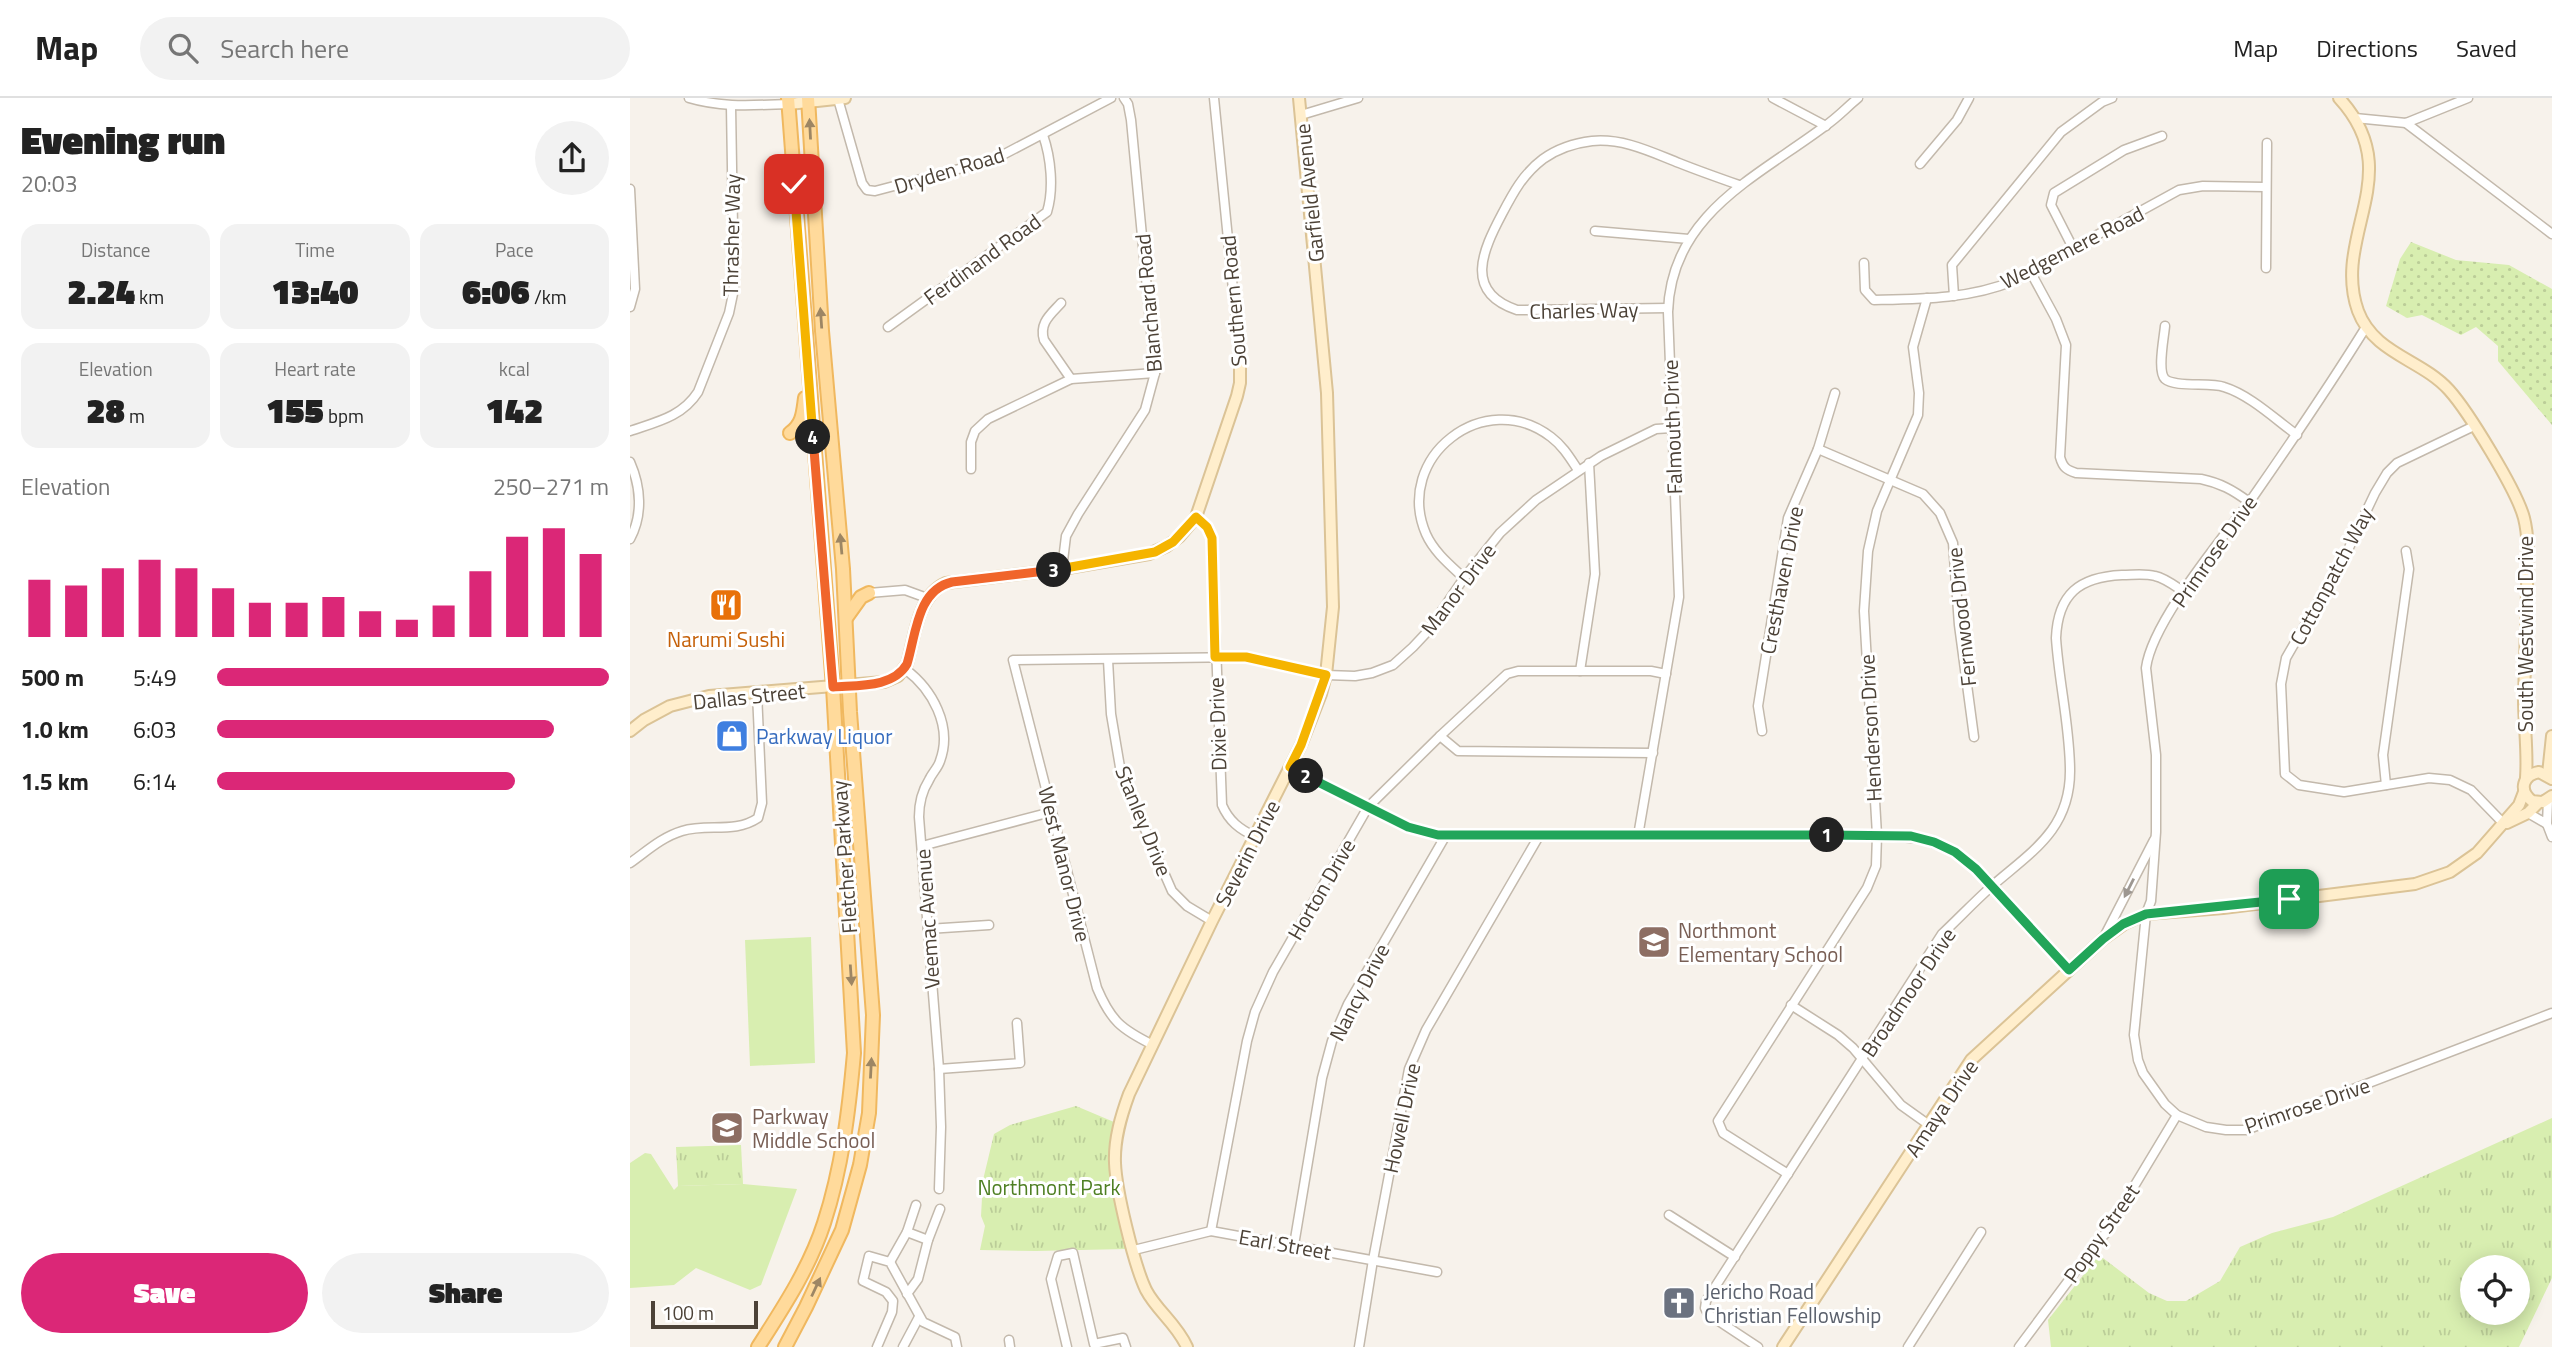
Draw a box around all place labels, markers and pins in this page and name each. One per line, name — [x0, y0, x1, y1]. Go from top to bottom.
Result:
pin — [764, 154, 824, 214]
pin: 4 — [796, 420, 830, 454]
pin: 3 — [1036, 552, 1072, 588]
restaurant icon: Narumi Sushi — [707, 586, 745, 624]
place label: Narumi Sushi — [667, 623, 785, 655]
shop icon: Parkway Liquor — [713, 717, 751, 755]
place label: Parkway Liquor — [756, 720, 892, 752]
pin: 2 — [1288, 758, 1324, 794]
pin: 1 — [1810, 818, 1844, 852]
pin — [2259, 869, 2319, 929]
place label: Northmont Elementary School — [1678, 914, 1843, 970]
school or university icon: Northmont Elementary School — [1635, 923, 1673, 961]
place label: Parkway Middle School — [752, 1100, 875, 1156]
school or university icon: Parkway Middle School — [708, 1109, 746, 1147]
place label: Jericho Road Christian Fellowship — [1704, 1275, 1881, 1331]
church icon: Jericho Road Christian Fellowship — [1660, 1284, 1698, 1322]

